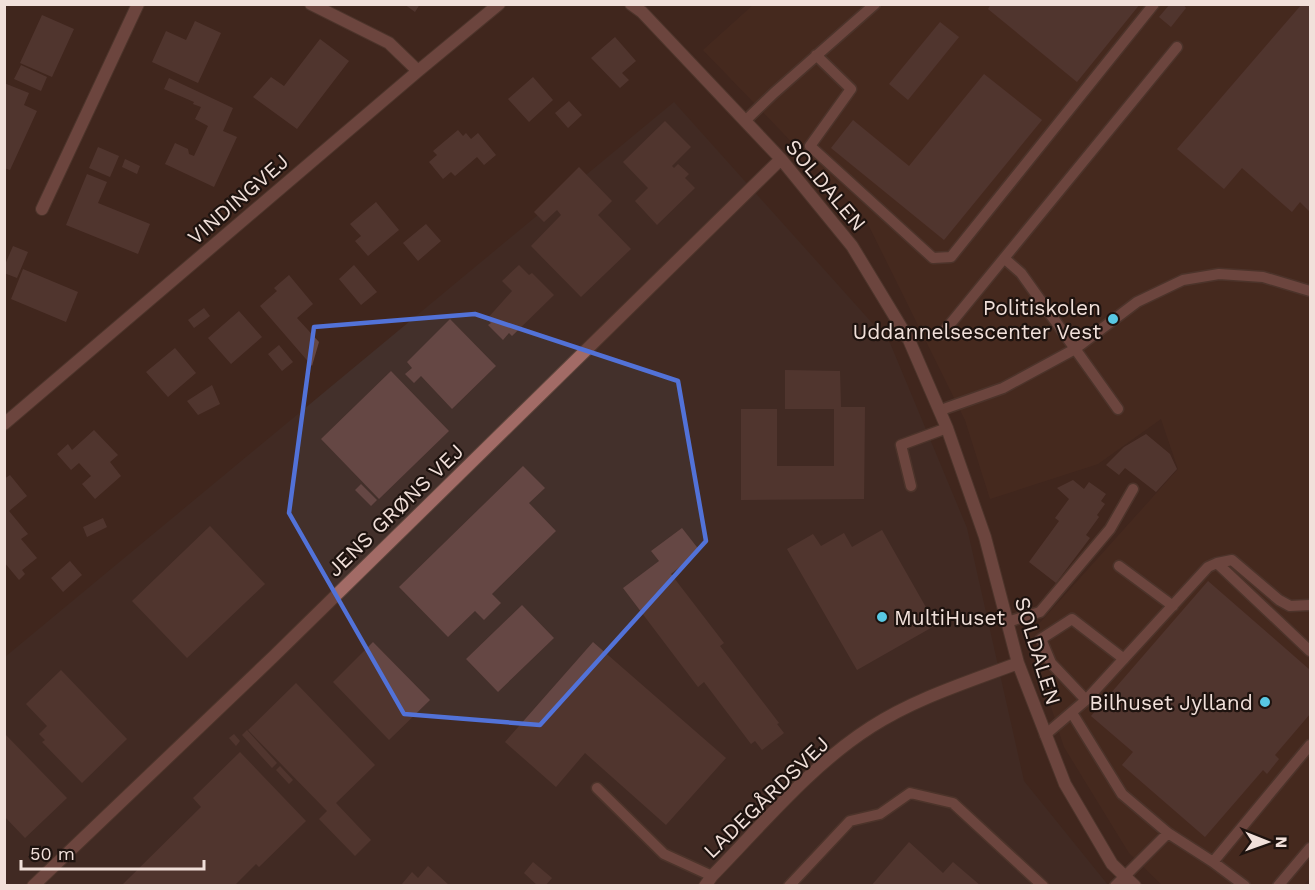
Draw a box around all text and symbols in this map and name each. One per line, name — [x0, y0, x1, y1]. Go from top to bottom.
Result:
street label: SOLDALEN — [781, 134, 871, 236]
street label: VINDINGVEJ — [182, 148, 294, 250]
place label: Politiskolen Uddannelsescenter Vest — [852, 295, 1101, 344]
marker: Politiskolen Uddannelsescenter Vest — [1106, 312, 1120, 326]
street label: JENS GRØNS VEJ — [322, 438, 468, 582]
street label: SOLDALEN — [1010, 594, 1066, 708]
place label: MultiHuset — [894, 605, 1005, 630]
marker: MultiHuset — [875, 610, 889, 624]
place label: Bilhuset Jylland — [1089, 690, 1253, 715]
marker: Bilhuset Jylland — [1258, 695, 1272, 709]
street label: LADEGÅRDSVEJ — [698, 731, 834, 863]
north arrow — [1237, 812, 1297, 872]
scale bar — [21, 833, 204, 871]
text: N — [1272, 836, 1291, 848]
text: 50 m — [30, 843, 75, 864]

